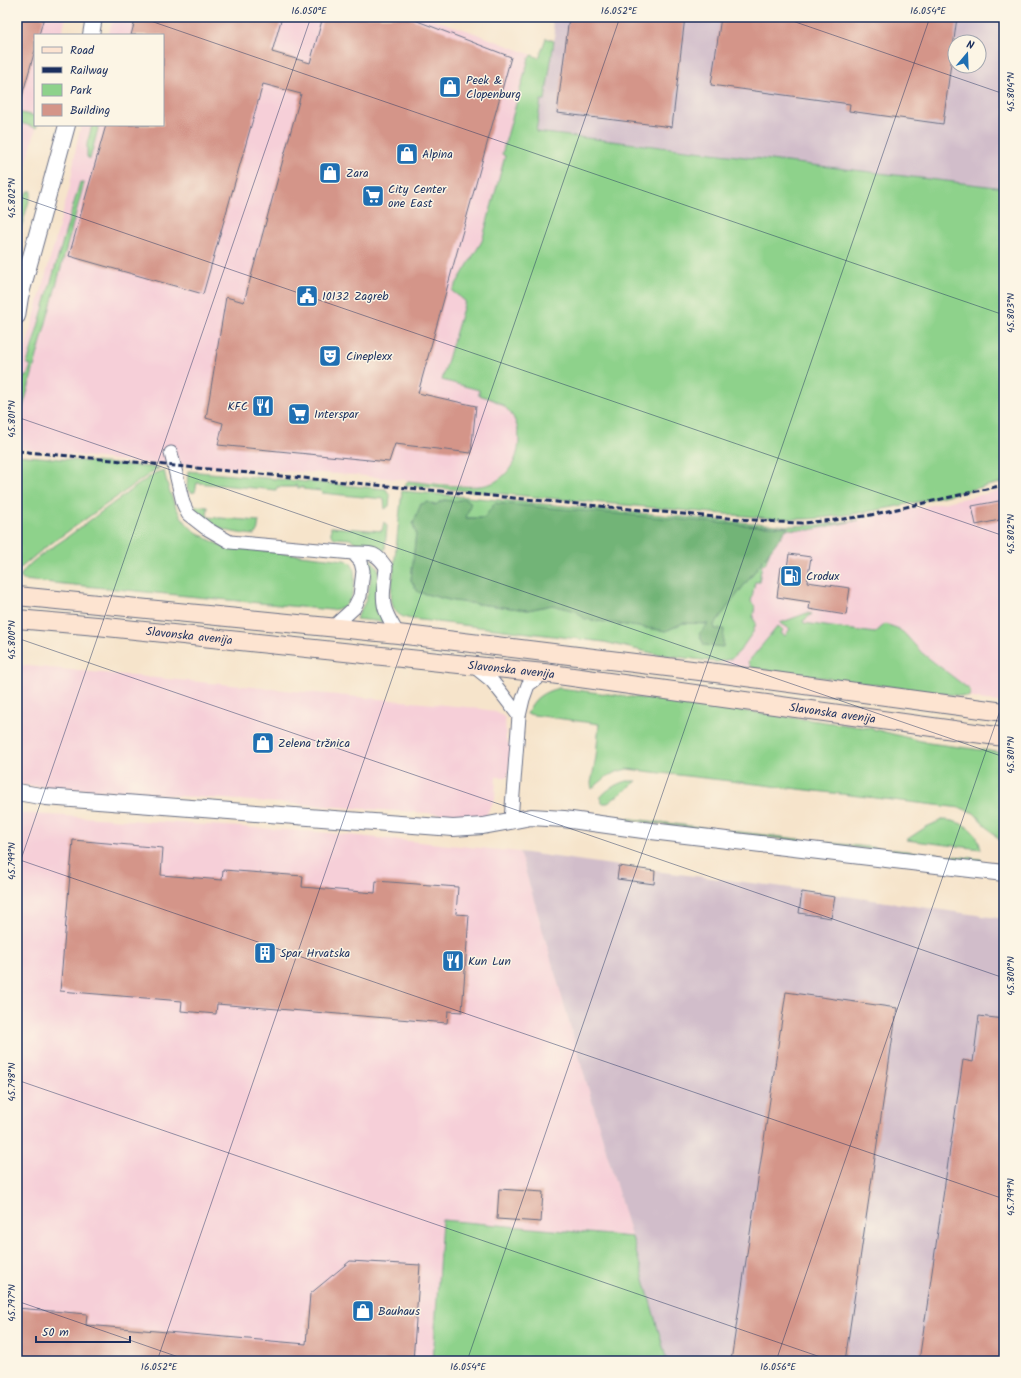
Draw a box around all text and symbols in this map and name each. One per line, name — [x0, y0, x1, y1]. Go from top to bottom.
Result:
text: 16.050°E — [291, 3, 328, 19]
text: 16.052°E — [601, 3, 638, 19]
text: 16.054°E — [910, 3, 947, 19]
legend — [34, 34, 164, 126]
north arrow — [947, 34, 987, 74]
text: N — [964, 36, 976, 55]
text: Road — [70, 41, 95, 60]
text: Railway — [70, 61, 108, 80]
place label: Peek & Clopenburg — [466, 71, 521, 104]
text: 45.804°N — [1003, 72, 1019, 112]
shop icon: Peek & Clopenburg — [437, 74, 463, 100]
text: Park — [70, 81, 92, 100]
text: Building — [70, 101, 110, 120]
shop icon: Alpina — [394, 141, 420, 167]
place label: Alpina — [422, 145, 453, 164]
shop icon: Zara — [317, 160, 343, 186]
place label: Zara — [346, 164, 369, 183]
text: 45.802°N — [4, 178, 20, 218]
place label: City Center one East — [388, 180, 447, 213]
supermarket icon: City Center one East — [360, 183, 386, 209]
public building icon: 10132 Zagreb — [294, 283, 320, 309]
place label: 10132 Zagreb — [322, 287, 389, 306]
text: 45.803°N — [1003, 293, 1019, 333]
theatre icon: Cineplexx — [317, 343, 343, 369]
place label: Cineplexx — [346, 347, 393, 366]
restaurant icon: KFC — [250, 393, 276, 419]
place label: KFC — [227, 397, 248, 416]
text: 45.801°N — [4, 400, 20, 438]
supermarket icon: Interspar — [286, 401, 312, 427]
place label: Interspar — [314, 405, 360, 424]
text: 45.802°N — [1003, 514, 1019, 554]
fuel station icon: Crodux — [778, 563, 804, 589]
place label: Crodux — [806, 567, 840, 586]
text: 45.800°N — [4, 620, 20, 660]
street label: Slavonska avenija — [145, 622, 234, 650]
street label: Slavonska avenija — [467, 656, 556, 684]
street label: Slavonska avenija — [788, 698, 877, 729]
shop icon: Zelena tržnica — [250, 730, 276, 756]
place label: Zelena tržnica — [278, 734, 350, 753]
text: 45.801°N — [1003, 736, 1019, 774]
text: 45.799°N — [4, 842, 20, 880]
building icon: Spar Hrvatska — [252, 940, 278, 966]
place label: Spar Hrvatska — [280, 944, 351, 963]
restaurant icon: Kun Lun — [440, 948, 466, 974]
place label: Kun Lun — [468, 952, 511, 971]
text: 45.800°N — [1003, 956, 1019, 996]
text: 45.798°N — [4, 1062, 20, 1101]
text: 45.799°N — [1003, 1178, 1019, 1216]
text: 45.797°N — [4, 1284, 20, 1322]
shop icon: Bauhaus — [350, 1298, 376, 1324]
place label: Bauhaus — [378, 1302, 420, 1321]
scale bar — [36, 1318, 130, 1344]
text: 50 m — [42, 1323, 69, 1342]
text: 16.052°E — [141, 1359, 178, 1375]
text: 16.054°E — [450, 1359, 487, 1375]
text: 16.056°E — [760, 1359, 797, 1375]

